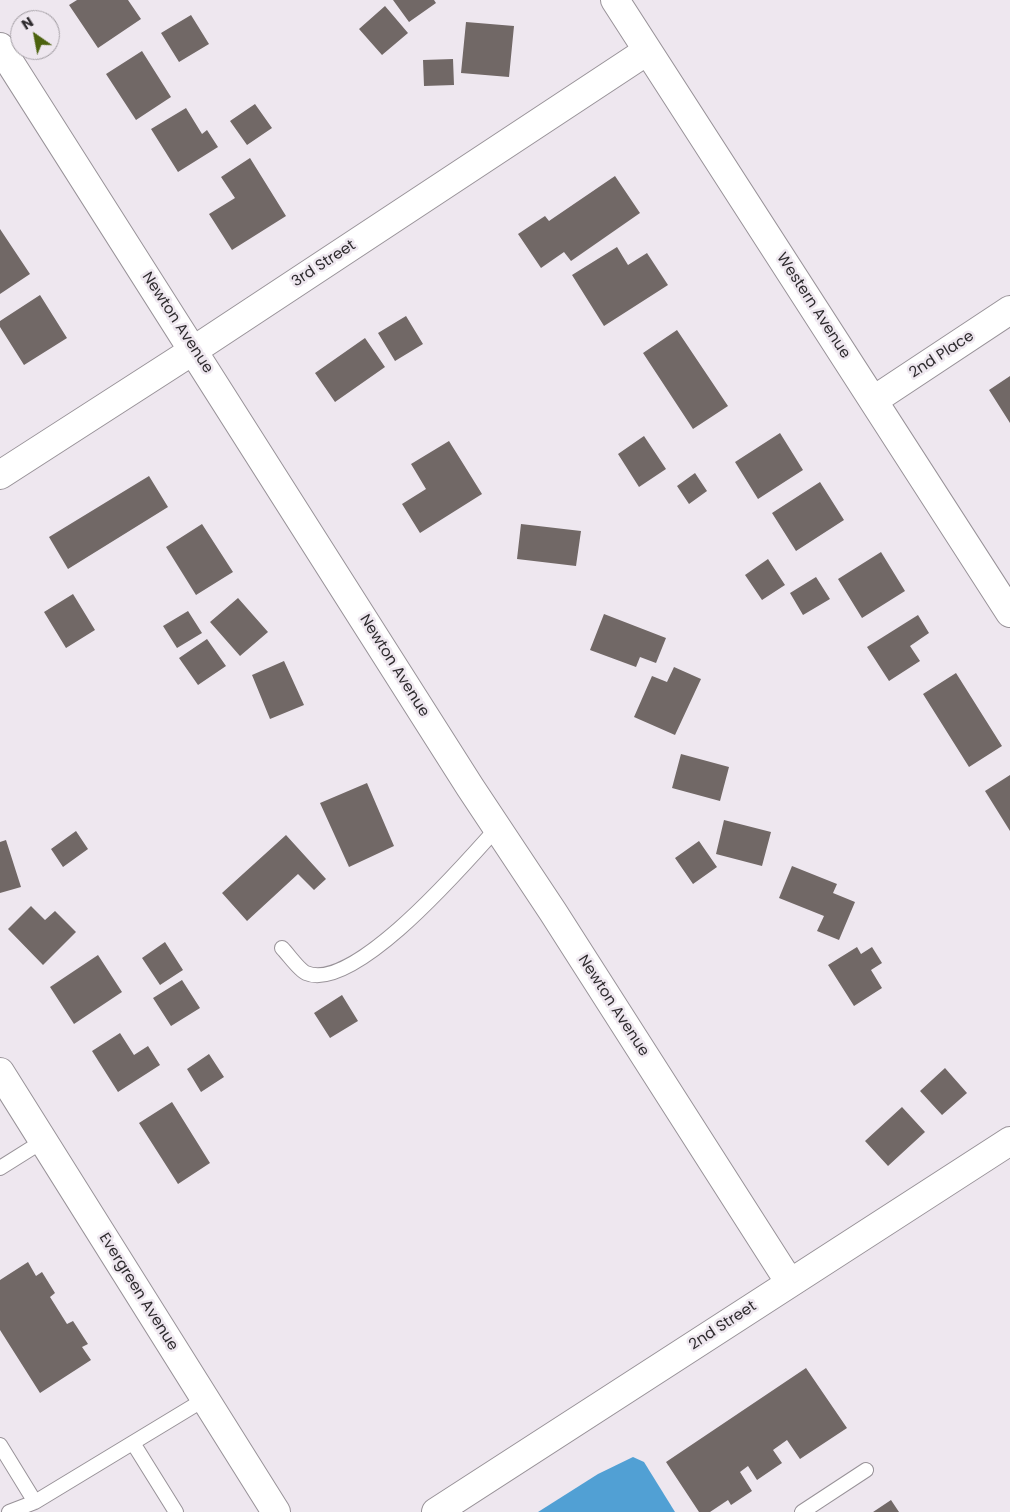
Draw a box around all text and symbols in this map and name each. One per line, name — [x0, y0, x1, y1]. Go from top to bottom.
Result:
north arrow — [10, 10, 60, 60]
text: N — [18, 12, 37, 35]
street label: 3rd Street — [289, 237, 359, 291]
street label: Western Avenue — [772, 250, 854, 362]
street label: Newton Avenue — [138, 269, 216, 377]
street label: 2nd Place — [906, 327, 978, 383]
street label: Newton Avenue — [355, 612, 433, 720]
street label: Newton Avenue — [574, 952, 652, 1060]
street label: Evergreen Avenue — [95, 1230, 181, 1354]
street label: 2nd Street — [686, 1298, 760, 1354]

